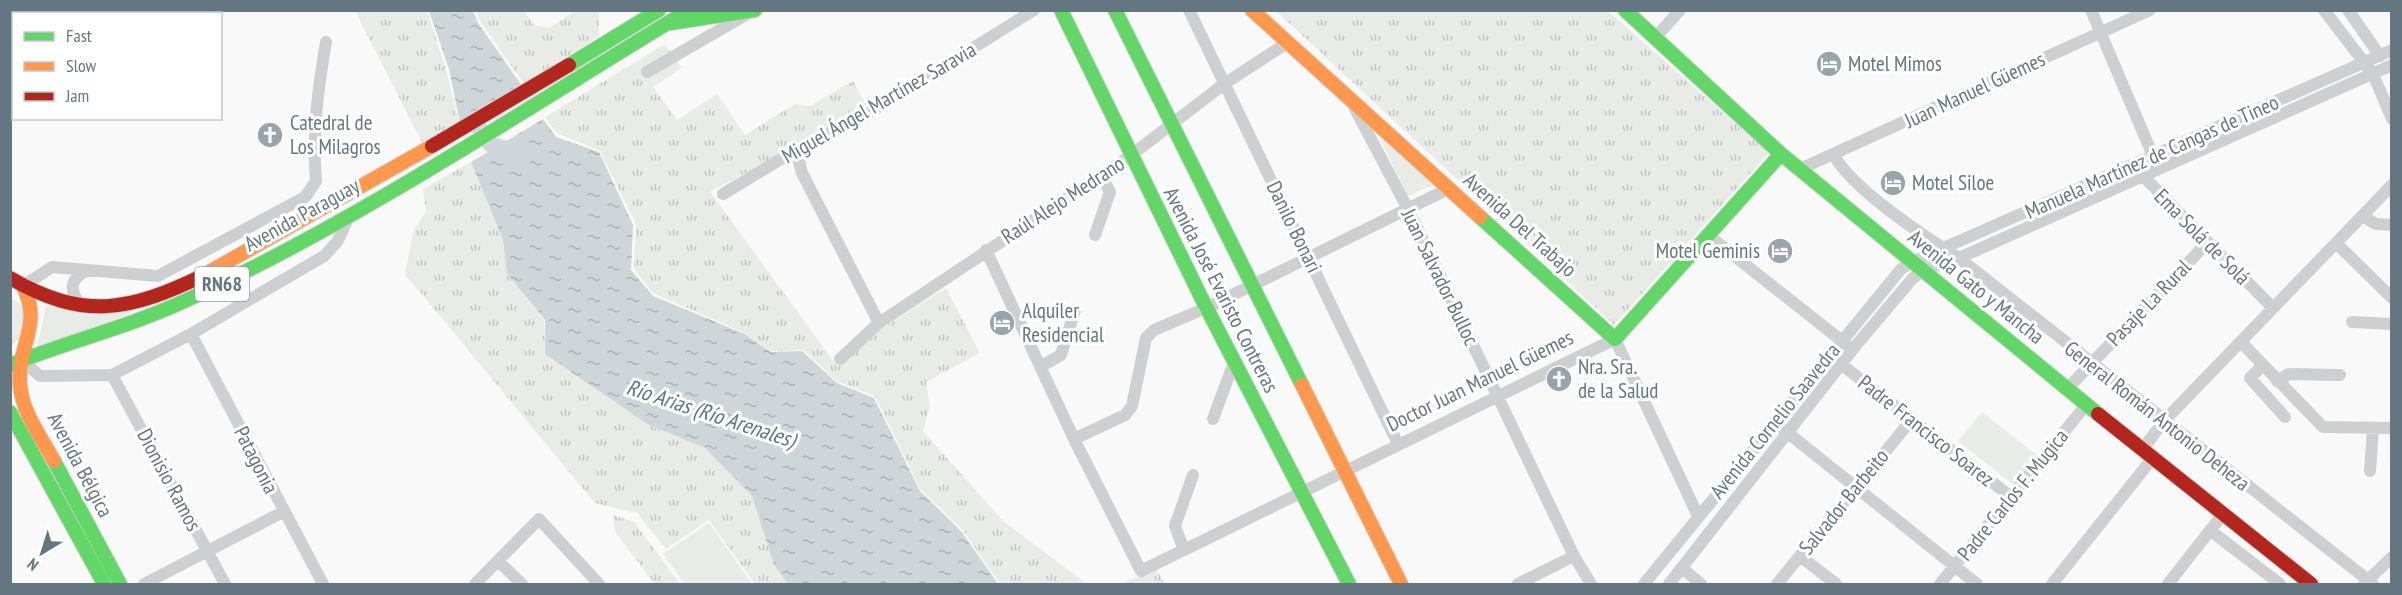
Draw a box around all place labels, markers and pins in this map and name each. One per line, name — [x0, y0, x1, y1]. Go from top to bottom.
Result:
hotel icon: Motel Mimos — [1814, 49, 1844, 79]
place label: Motel Mimos — [1848, 50, 1942, 77]
place label: Catedral de Los Milagros — [290, 109, 381, 160]
church icon: Catedral de Los Milagros — [255, 120, 285, 150]
hotel icon: Motel Siloe — [1878, 168, 1908, 198]
place label: Motel Siloe — [1912, 169, 1994, 196]
hotel icon: Motel Geminis — [1765, 236, 1795, 266]
place label: Motel Geminis — [1656, 237, 1760, 264]
place label: Alquiler Residencial — [1022, 297, 1104, 348]
hotel icon: Alquiler Residencial — [987, 308, 1017, 338]
place label: Nra. Sra. de la Salud — [1578, 353, 1658, 404]
church icon: Nra. Sra. de la Salud — [1544, 364, 1574, 394]

